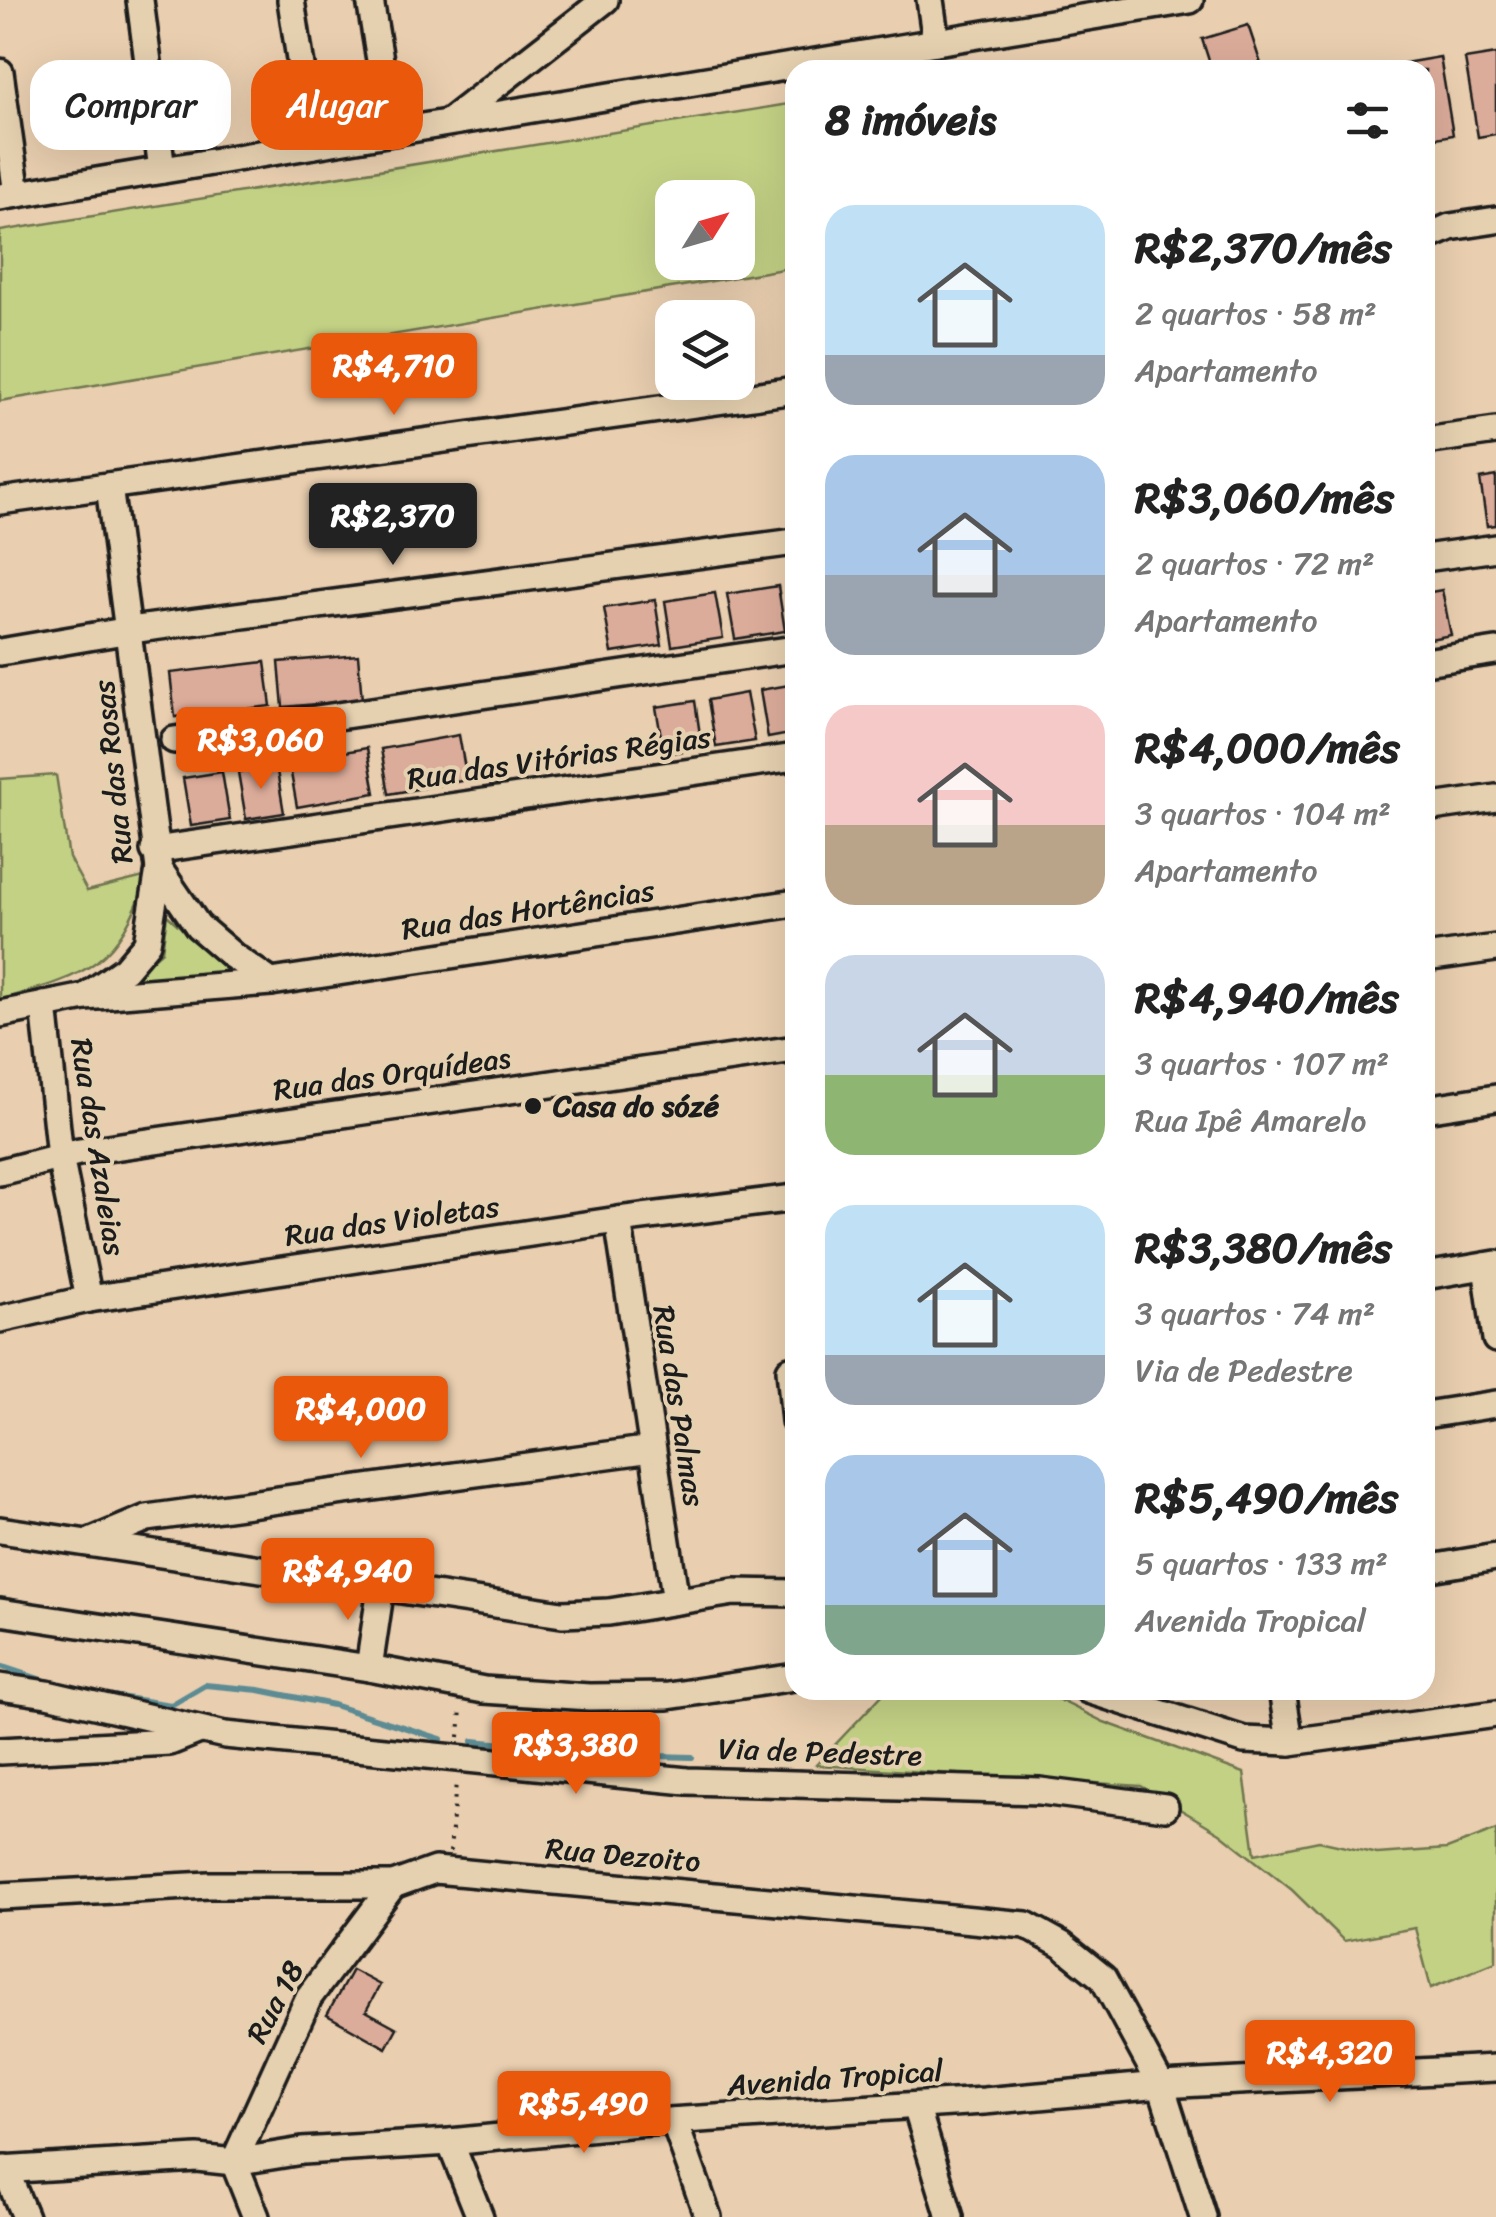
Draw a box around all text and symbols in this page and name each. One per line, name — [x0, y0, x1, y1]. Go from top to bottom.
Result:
chip: Comprar — [30, 60, 231, 150]
chip: Alugar — [251, 60, 423, 150]
text: 8 imóveis — [825, 83, 996, 157]
icon: filters — [1340, 93, 1395, 148]
north arrow — [655, 180, 755, 280]
map controls — [655, 180, 755, 400]
text: R$2,370/mês — [1135, 211, 1392, 285]
icon: home — [905, 245, 1025, 365]
text: 2 quartos · 58 m² — [1135, 285, 1377, 342]
button: layers — [655, 300, 755, 400]
pin: R$4,710 — [302, 333, 486, 418]
text: R$4,710 — [333, 337, 455, 394]
text: Apartamento — [1135, 342, 1317, 399]
text: R$3,060/mês — [1135, 461, 1394, 535]
pin: R$2,370 — [301, 483, 485, 568]
text: R$2,370 — [331, 487, 455, 544]
icon: home — [905, 495, 1025, 615]
text: 2 quartos · 72 m² — [1135, 535, 1375, 592]
text: Apartamento — [1135, 592, 1317, 649]
street label: Rua das Rosas — [76, 677, 149, 866]
pin: R$3,060 — [169, 707, 353, 792]
street label: Rua das Vitórias Régias — [404, 710, 715, 806]
text: R$3,060 — [198, 711, 324, 768]
text: R$4,000/mês — [1135, 711, 1400, 785]
icon: home — [905, 745, 1025, 865]
text: 3 quartos · 104 m² — [1135, 785, 1391, 842]
text: Apartamento — [1135, 842, 1317, 899]
street label: Rua das Hortências — [398, 863, 658, 957]
text: R$4,940/mês — [1135, 961, 1399, 1035]
icon: home — [905, 995, 1025, 1115]
street label: Rua das Orquídeas — [270, 1031, 515, 1117]
street label: Rua das Azaleias — [54, 1034, 142, 1260]
text: 3 quartos · 107 m² — [1135, 1035, 1389, 1092]
place label: Casa do sózé — [552, 1079, 720, 1133]
text: Rua Ipê Amarelo — [1135, 1092, 1366, 1149]
marker: Casa do sózé — [522, 1095, 544, 1117]
street label: Rua das Violetas — [281, 1179, 503, 1263]
text: R$3,380/mês — [1135, 1211, 1392, 1285]
icon: home — [905, 1245, 1025, 1365]
text: 3 quartos · 74 m² — [1135, 1285, 1375, 1342]
street label: Rua das Palmas — [636, 1301, 722, 1511]
text: Via de Pedestre — [1135, 1342, 1353, 1399]
pin: R$4,000 — [269, 1376, 453, 1461]
text: R$4,000 — [296, 1380, 426, 1437]
text: R$5,490/mês — [1135, 1461, 1398, 1535]
icon: home — [905, 1495, 1025, 1615]
text: 5 quartos · 133 m² — [1135, 1535, 1388, 1592]
pin: R$4,940 — [256, 1538, 440, 1623]
text: R$4,940 — [283, 1542, 413, 1599]
text: Avenida Tropical — [1135, 1592, 1366, 1649]
pin: R$3,380 — [484, 1712, 668, 1797]
text: R$3,380 — [514, 1716, 638, 1773]
street label: Via de Pedestre — [717, 1721, 923, 1783]
street label: Rua Dezoito — [543, 1821, 703, 1889]
street label: Rua 18 — [230, 1950, 320, 2054]
pin: R$4,320 — [1238, 2020, 1422, 2105]
text: R$4,320 — [1267, 2024, 1393, 2081]
street label: Avenida Tropical — [724, 2043, 946, 2113]
pin: R$5,490 — [492, 2071, 676, 2156]
text: R$5,490 — [520, 2075, 649, 2132]

